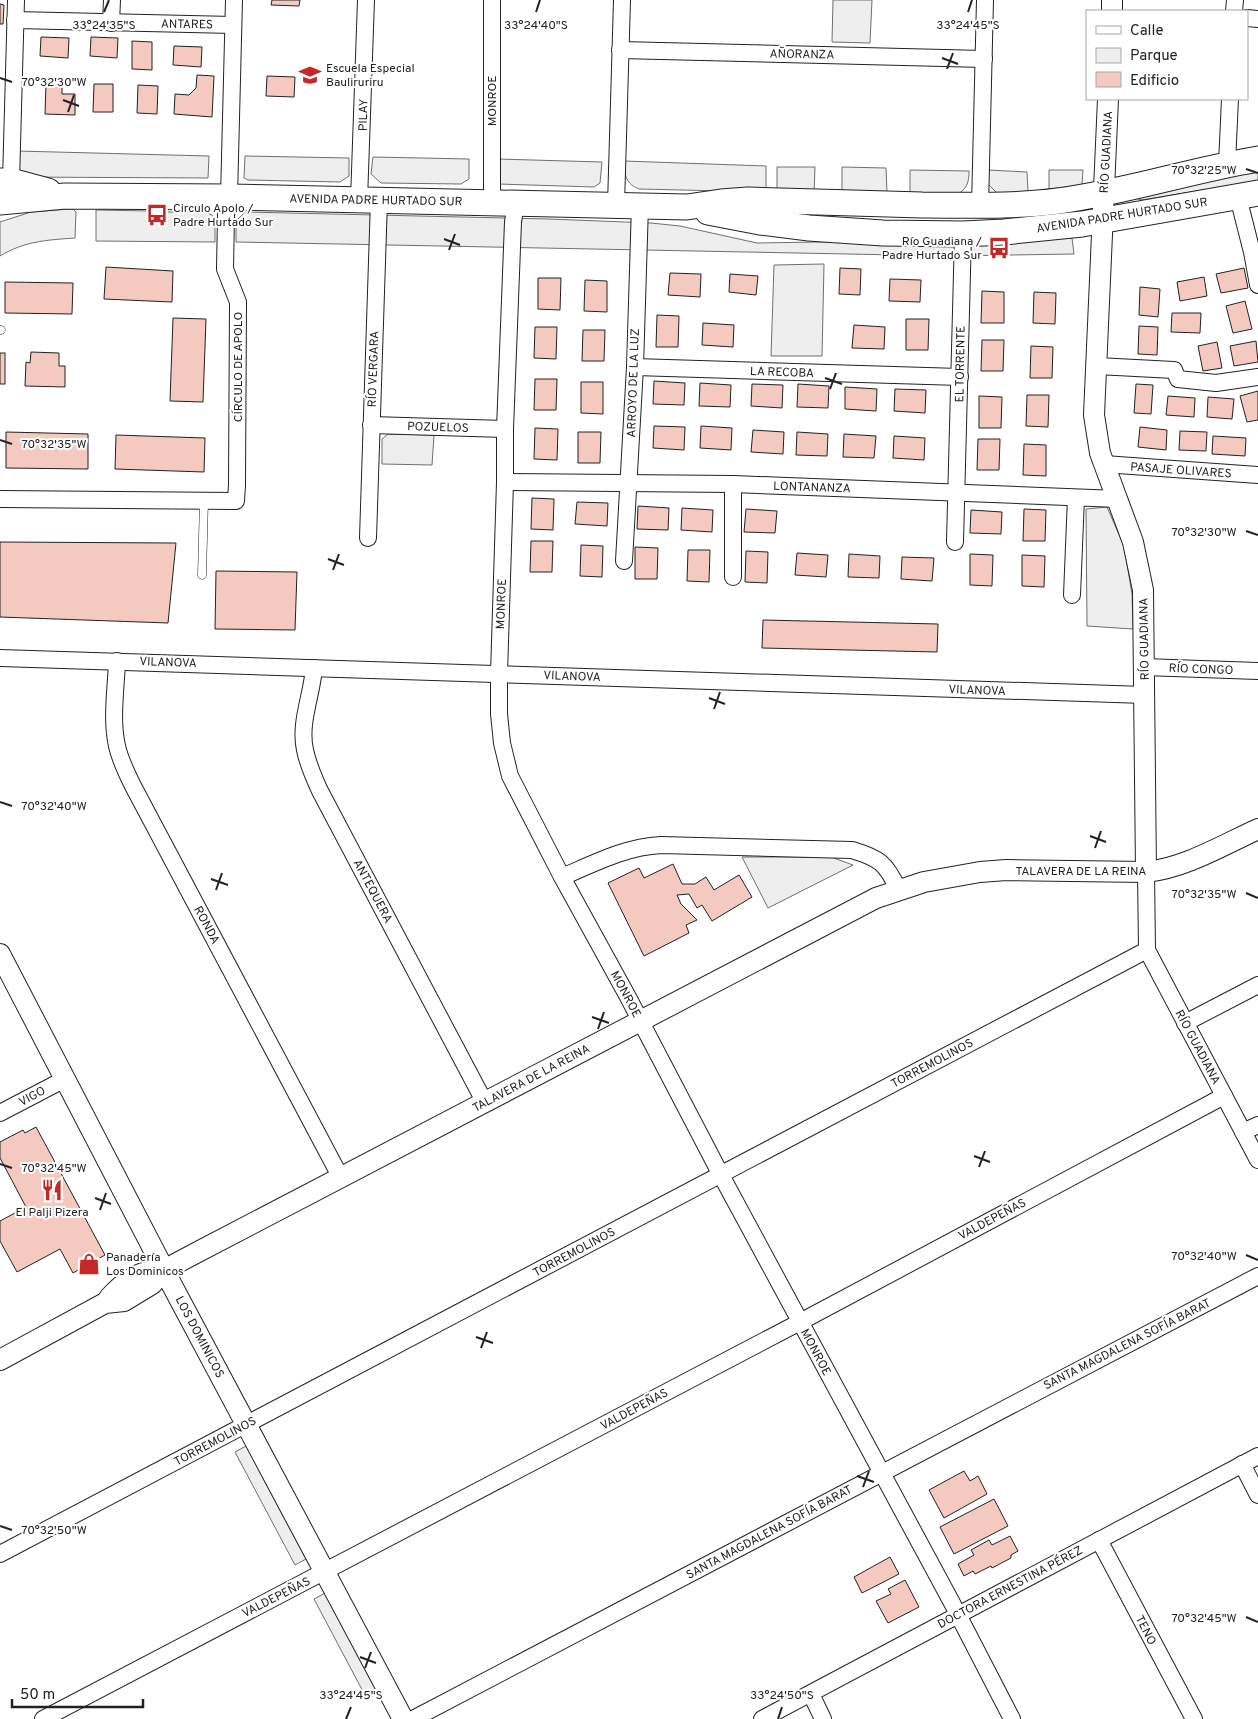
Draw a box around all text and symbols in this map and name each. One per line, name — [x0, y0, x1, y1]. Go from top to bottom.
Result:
legend — [1086, 10, 1248, 100]
street label: ANTARES — [161, 17, 213, 33]
text: 33°24'35"S — [72, 18, 136, 34]
text: 33°24'40"S — [504, 18, 568, 34]
text: 33°24'45"S — [936, 18, 1000, 34]
text: Calle — [1130, 22, 1164, 41]
street label: AÑORANZA — [769, 46, 834, 64]
text: Parque — [1130, 47, 1178, 66]
place label: Escuela Especial Bauliruriru — [326, 61, 415, 91]
school or university icon: Escuela Especial Bauliruriru — [297, 62, 323, 88]
text: Edificio — [1130, 72, 1179, 91]
text: 70°32'30"W — [21, 75, 87, 91]
street label: MONROE — [485, 76, 501, 126]
street label: PILAY — [356, 98, 372, 131]
street label: RÍO GUADIANA — [1097, 110, 1117, 194]
text: 70°32'25"W — [1171, 163, 1237, 179]
street label: AVENIDA PADRE HURTADO SUR — [289, 191, 463, 211]
street label: AVENIDA PADRE HURTADO SUR — [1035, 195, 1209, 237]
place label: Circulo Apolo / Padre Hurtado Sur — [173, 201, 273, 231]
bus stop icon: Circulo Apolo / Padre Hurtado Sur — [144, 202, 170, 228]
place label: Río Guadiana / Padre Hurtado Sur — [882, 234, 982, 264]
bus stop icon: Río Guadiana / Padre Hurtado Sur — [986, 235, 1012, 261]
street label: CÍRCULO DE APOLO — [231, 312, 247, 422]
street label: EL TORRENTE — [952, 326, 970, 403]
street label: ARROYO DE LA LUZ — [624, 328, 644, 438]
street label: RÍO VERGARA — [365, 330, 383, 408]
street label: LA RECOBA — [750, 364, 814, 382]
street label: POZUELOS — [407, 419, 469, 437]
text: 70°32'35"W — [21, 437, 87, 453]
street label: PASAJE OLIVARES — [1130, 459, 1232, 483]
street label: LONTANANZA — [773, 479, 851, 497]
text: 70°32'30"W — [1171, 525, 1237, 541]
street label: MONROE — [493, 578, 511, 630]
street label: RÍO GUADIANA — [1136, 598, 1154, 680]
street label: VILANOVA — [139, 654, 197, 672]
street label: RÍO CONGO — [1168, 661, 1234, 679]
street label: VILANOVA — [543, 668, 601, 686]
street label: VILANOVA — [948, 682, 1006, 700]
text: 70°32'40"W — [21, 799, 87, 815]
street label: ANTEQUERA — [349, 857, 396, 926]
street label: TALAVERA DE LA REINA — [1016, 864, 1146, 880]
text: 70°32'35"W — [1171, 887, 1237, 903]
street label: RONDA — [189, 904, 223, 947]
street label: MONROE — [606, 968, 644, 1021]
street label: RÍO GUADIANA — [1171, 1007, 1224, 1088]
street label: TORREMOLINOS — [889, 1035, 976, 1092]
street label: TALAVERA DE LA REINA — [470, 1041, 593, 1117]
street label: VIGO — [16, 1083, 49, 1111]
text: 70°32'45"W — [21, 1161, 87, 1177]
restaurant icon: El Palji Pizera — [39, 1177, 65, 1203]
street label: VALDEPEÑAS — [956, 1195, 1029, 1244]
place label: El Palji Pizera — [15, 1205, 89, 1221]
street label: TORREMOLINOS — [531, 1224, 618, 1281]
text: 70°32'40"W — [1171, 1249, 1237, 1265]
place label: Panadería Los Dominicos — [106, 1250, 184, 1280]
shop icon: Panadería Los Dominicos — [76, 1251, 102, 1277]
street label: LOS DOMINICOS — [171, 1294, 227, 1381]
street label: SANTA MAGDALENA SOFÍA BARAT — [1041, 1296, 1214, 1394]
street label: MONROE — [796, 1326, 834, 1379]
street label: VALDEPEÑAS — [598, 1385, 671, 1434]
street label: TORREMOLINOS — [172, 1413, 259, 1470]
street label: SANTA MAGDALENA SOFÍA BARAT — [684, 1482, 855, 1584]
text: 70°32'50"W — [21, 1523, 87, 1539]
street label: DOCTORA ERNESTINA PÉREZ — [935, 1543, 1086, 1633]
street label: VALDEPEÑAS — [240, 1574, 313, 1622]
text: 70°32'45"W — [1171, 1611, 1237, 1627]
street label: TENO — [1131, 1613, 1159, 1648]
scale bar — [12, 1676, 144, 1708]
text: 50 m — [20, 1686, 55, 1705]
text: 33°24'45"S — [319, 1688, 383, 1704]
text: 33°24'50"S — [750, 1688, 814, 1704]

